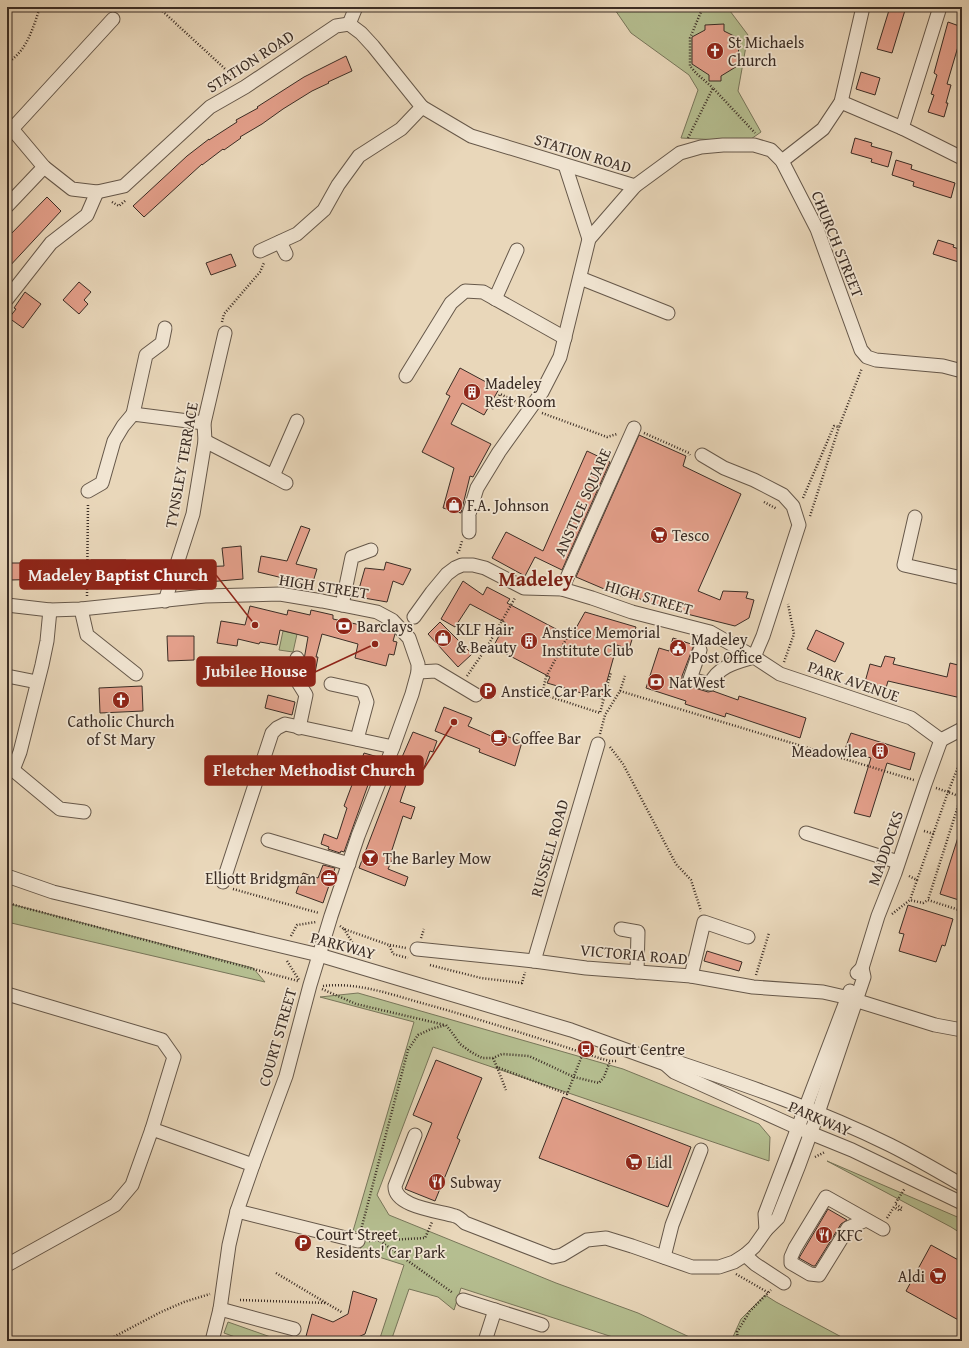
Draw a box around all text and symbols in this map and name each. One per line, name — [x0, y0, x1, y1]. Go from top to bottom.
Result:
street label: STATION ROAD — [201, 23, 299, 98]
place label: St Michaels Church — [728, 30, 804, 72]
church icon: St Michaels Church — [705, 41, 725, 61]
street label: STATION ROAD — [532, 127, 635, 179]
street label: CHURCH STREET — [806, 187, 870, 301]
place label: Madeley Rest Room — [485, 371, 556, 413]
building icon: Madeley Rest Room — [462, 382, 482, 402]
street label: TYNSLEY TERRACE — [158, 400, 204, 530]
street label: ANSTICE SQUARE — [547, 444, 617, 560]
place label: F.A. Johnson — [467, 493, 549, 517]
shop icon: F.A. Johnson — [444, 495, 464, 515]
place label: Tesco — [672, 523, 709, 547]
supermarket icon: Tesco — [649, 525, 669, 545]
callout: Madeley Baptist Church — [20, 560, 216, 589]
text: Madeley Baptist Church — [28, 562, 208, 587]
district label: Madeley — [498, 564, 574, 593]
street label: HIGH STREET — [278, 567, 370, 605]
street label: HIGH STREET — [602, 573, 696, 621]
place label: Barclays — [357, 614, 413, 638]
bank icon: Barclays — [334, 616, 354, 636]
place label: KLF Hair & Beauty — [456, 617, 517, 659]
place label: Anstice Memorial Institute Club — [542, 620, 661, 662]
place label: Madeley Post Office — [691, 627, 762, 669]
shop icon: KLF Hair & Beauty — [433, 628, 453, 648]
building icon: Anstice Memorial Institute Club — [519, 631, 539, 651]
public building icon: Madeley Post Office — [668, 638, 688, 658]
street label: PARK AVENUE — [805, 654, 903, 708]
callout: Jubilee House — [197, 657, 315, 686]
text: Jubilee House — [202, 658, 307, 683]
place label: NatWest — [669, 670, 726, 694]
bank icon: NatWest — [646, 672, 666, 692]
place label: Anstice Car Park — [501, 679, 612, 703]
parking icon: Anstice Car Park — [478, 681, 498, 701]
church icon: Catholic Church of St Mary — [111, 690, 131, 710]
place label: Catholic Church of St Mary — [67, 709, 175, 751]
place label: Coffee Bar — [512, 726, 581, 750]
cafe icon: Coffee Bar — [489, 728, 509, 748]
place label: Meadowlea — [791, 739, 867, 763]
building icon: Meadowlea — [870, 741, 890, 761]
callout: Fletcher Methodist Church — [205, 756, 423, 785]
text: Fletcher Methodist Church — [213, 757, 415, 782]
street label: RUSSELL ROAD — [524, 796, 574, 900]
street label: MADDOCKS — [861, 807, 909, 889]
place label: The Barley Mow — [383, 846, 492, 870]
bar icon: The Barley Mow — [360, 848, 380, 868]
place label: Elliott Bridgman — [205, 866, 316, 890]
office icon: Elliott Bridgman — [319, 868, 339, 888]
street label: PARKWAY — [308, 925, 379, 965]
street label: VICTORIA ROAD — [579, 937, 689, 971]
street label: COURT STREET — [251, 985, 303, 1089]
place label: Court Centre — [599, 1037, 685, 1061]
bus stop icon: Court Centre — [576, 1039, 596, 1059]
street label: PARKWAY — [785, 1094, 856, 1142]
place label: Lidl — [647, 1150, 673, 1174]
supermarket icon: Lidl — [624, 1152, 644, 1172]
place label: Subway — [450, 1170, 501, 1194]
restaurant icon: Subway — [427, 1172, 447, 1192]
place label: Court Street Residents' Car Park — [316, 1222, 446, 1264]
place label: KFC — [837, 1223, 863, 1247]
restaurant icon: KFC — [814, 1225, 834, 1245]
parking icon: Court Street Residents' Car Park — [293, 1233, 313, 1253]
place label: Aldi — [898, 1264, 926, 1288]
supermarket icon: Aldi — [928, 1266, 948, 1286]

